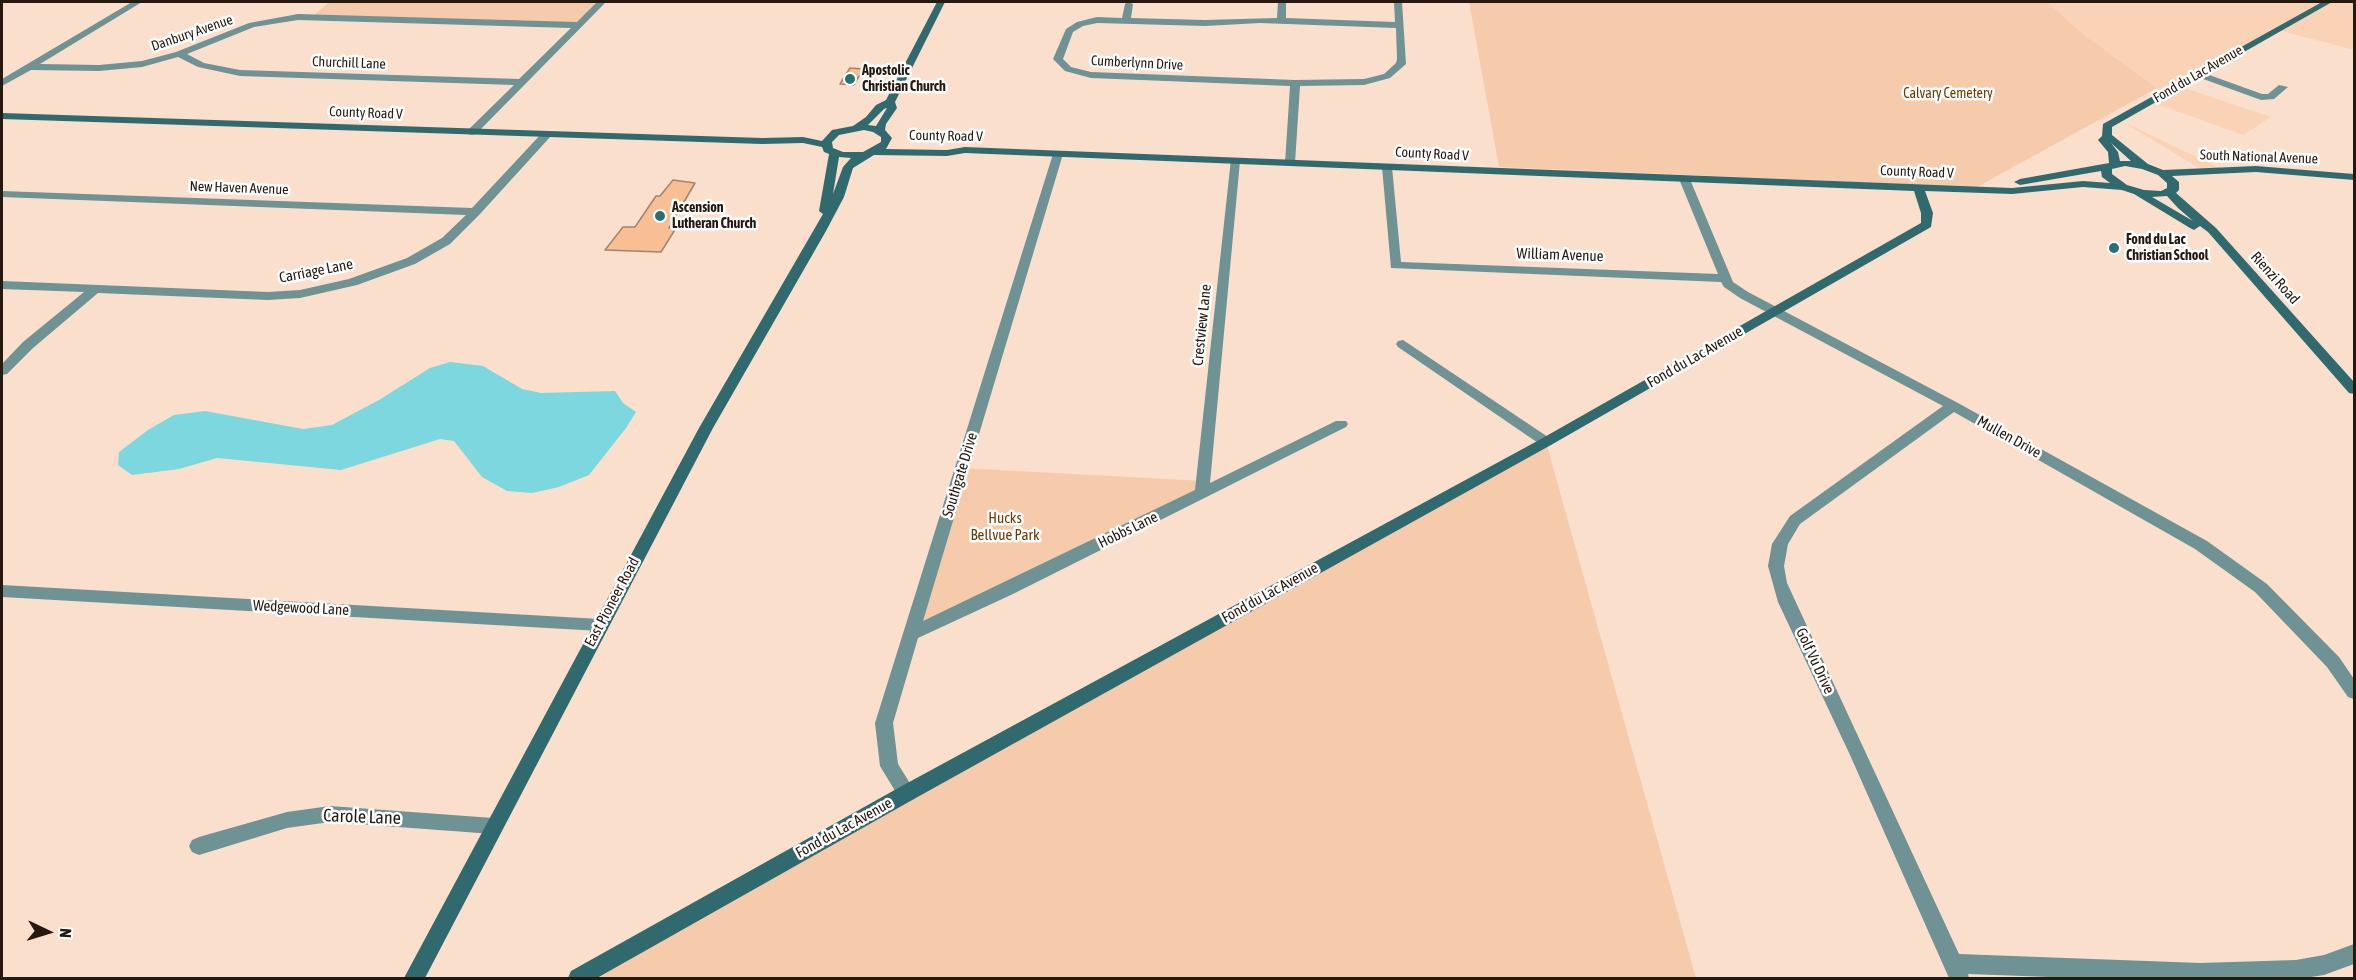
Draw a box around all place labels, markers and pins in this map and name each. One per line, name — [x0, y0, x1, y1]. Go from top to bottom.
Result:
place label: Apostolic Christian Church — [862, 63, 946, 96]
marker: Apostolic Christian Church — [843, 72, 857, 86]
place label: Ascension Lutheran Church — [672, 200, 756, 232]
marker: Ascension Lutheran Church — [653, 209, 667, 223]
place label: Fond du Lac Christian School — [2126, 232, 2209, 264]
marker: Fond du Lac Christian School — [2107, 241, 2121, 255]

